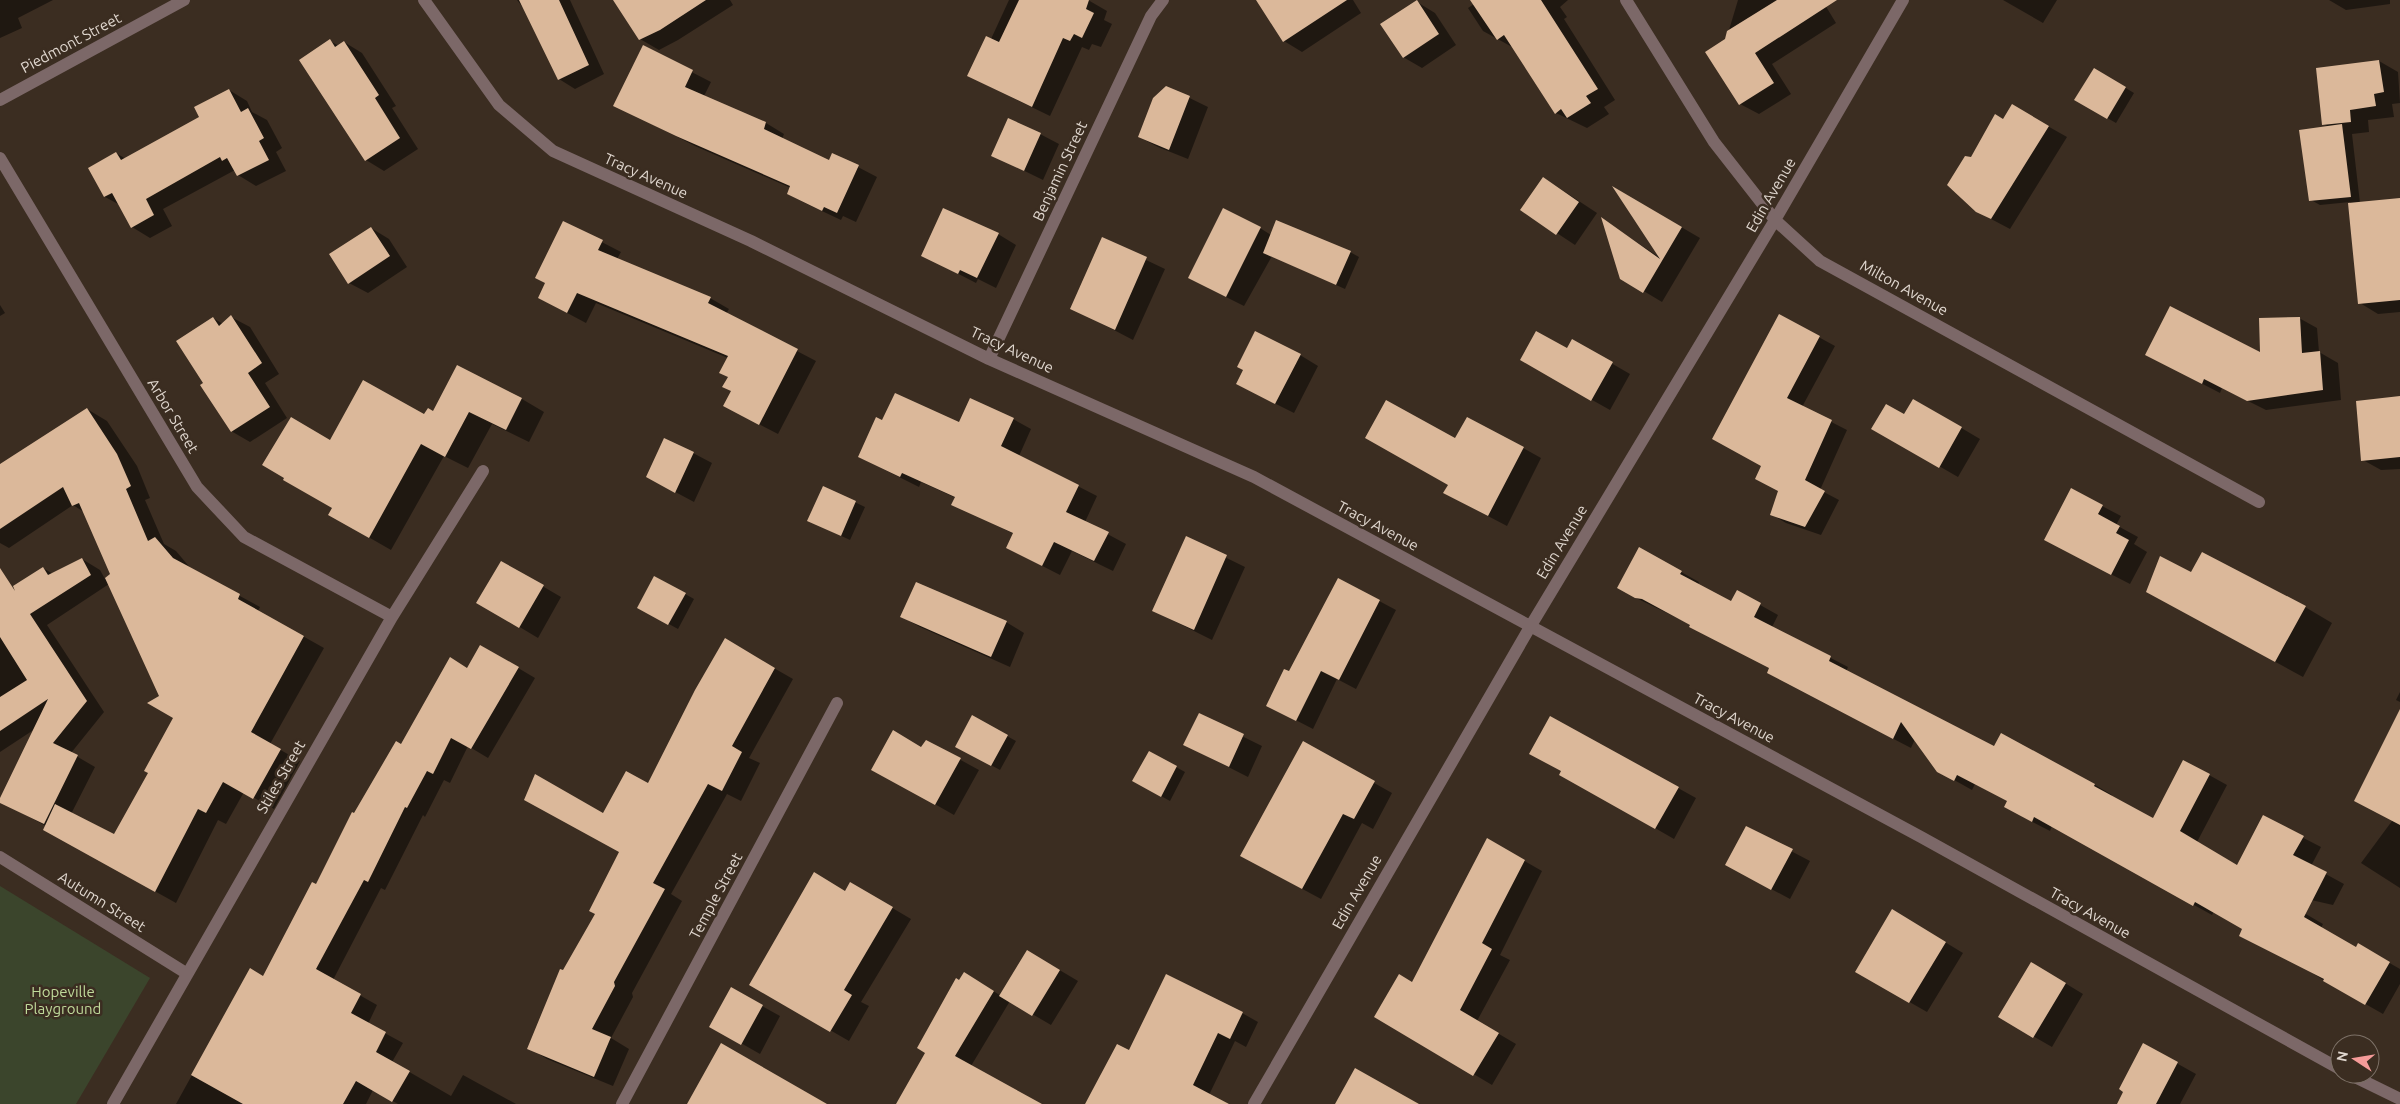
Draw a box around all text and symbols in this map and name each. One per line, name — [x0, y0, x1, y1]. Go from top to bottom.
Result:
street label: Piedmont Street — [18, 9, 124, 76]
street label: Benjamin Street — [1029, 118, 1090, 223]
street label: Tracy Avenue — [602, 150, 691, 202]
street label: Edin Avenue — [1742, 154, 1799, 235]
street label: Milton Avenue — [1857, 256, 1951, 319]
street label: Tracy Avenue — [968, 323, 1056, 376]
street label: Arbor Street — [145, 375, 202, 456]
street label: Tracy Avenue — [1335, 497, 1422, 554]
street label: Edin Avenue — [1533, 502, 1590, 582]
street label: Tracy Avenue — [1691, 689, 1778, 746]
street label: Stiles Street — [253, 737, 308, 816]
street label: Temple Street — [686, 850, 745, 942]
street label: Edin Avenue — [1328, 851, 1385, 932]
street label: Autumn Street — [56, 868, 149, 935]
street label: Tracy Avenue — [2047, 883, 2134, 942]
park label: Hopeville Playground — [25, 983, 101, 1017]
north arrow — [2330, 1034, 2380, 1084]
text: N — [2333, 1050, 2351, 1063]

